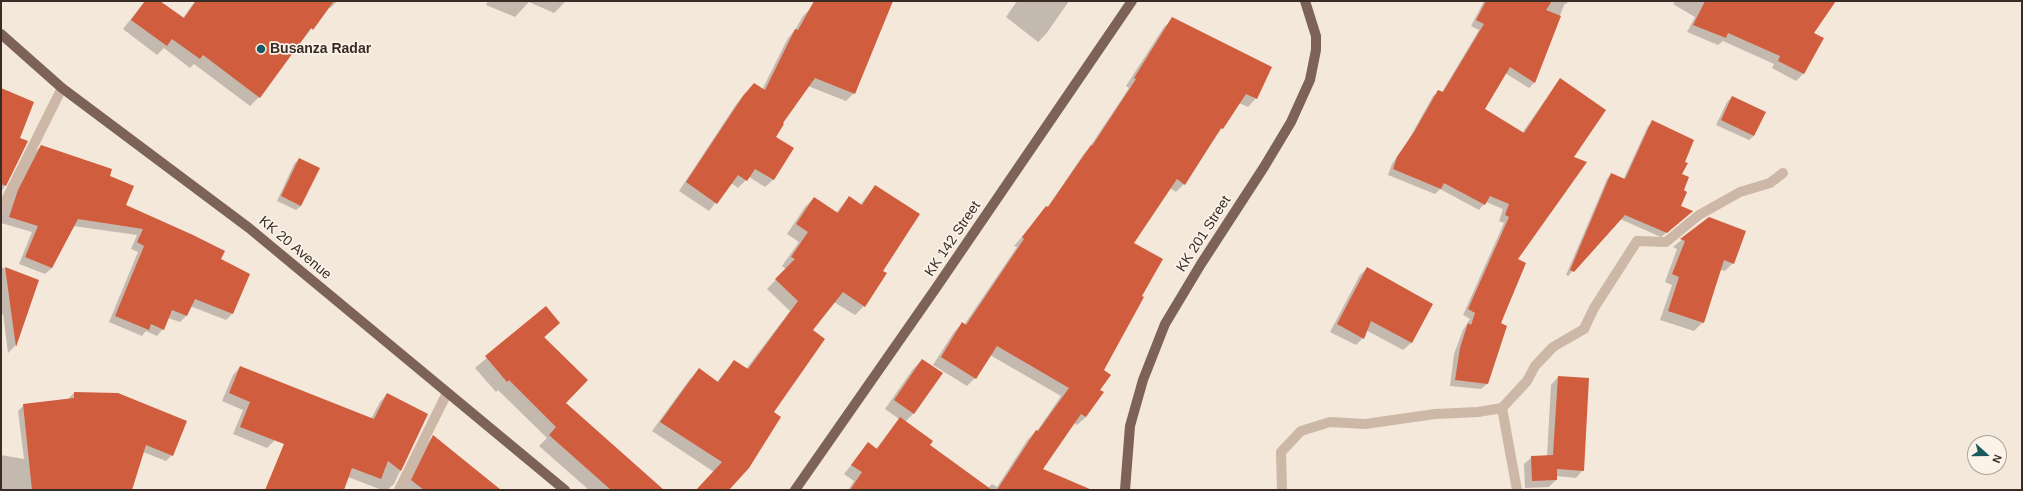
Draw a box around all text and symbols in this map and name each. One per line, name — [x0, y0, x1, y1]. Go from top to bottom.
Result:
place label: Busanza Radar — [270, 41, 371, 57]
marker: Busanza Radar — [255, 43, 267, 55]
street label: KK 201 Street — [1173, 193, 1235, 275]
street label: KK 142 Street — [922, 198, 984, 280]
street label: KK 20 Avenue — [255, 213, 335, 283]
north arrow — [1967, 435, 2007, 475]
text: N — [1990, 453, 2004, 465]

